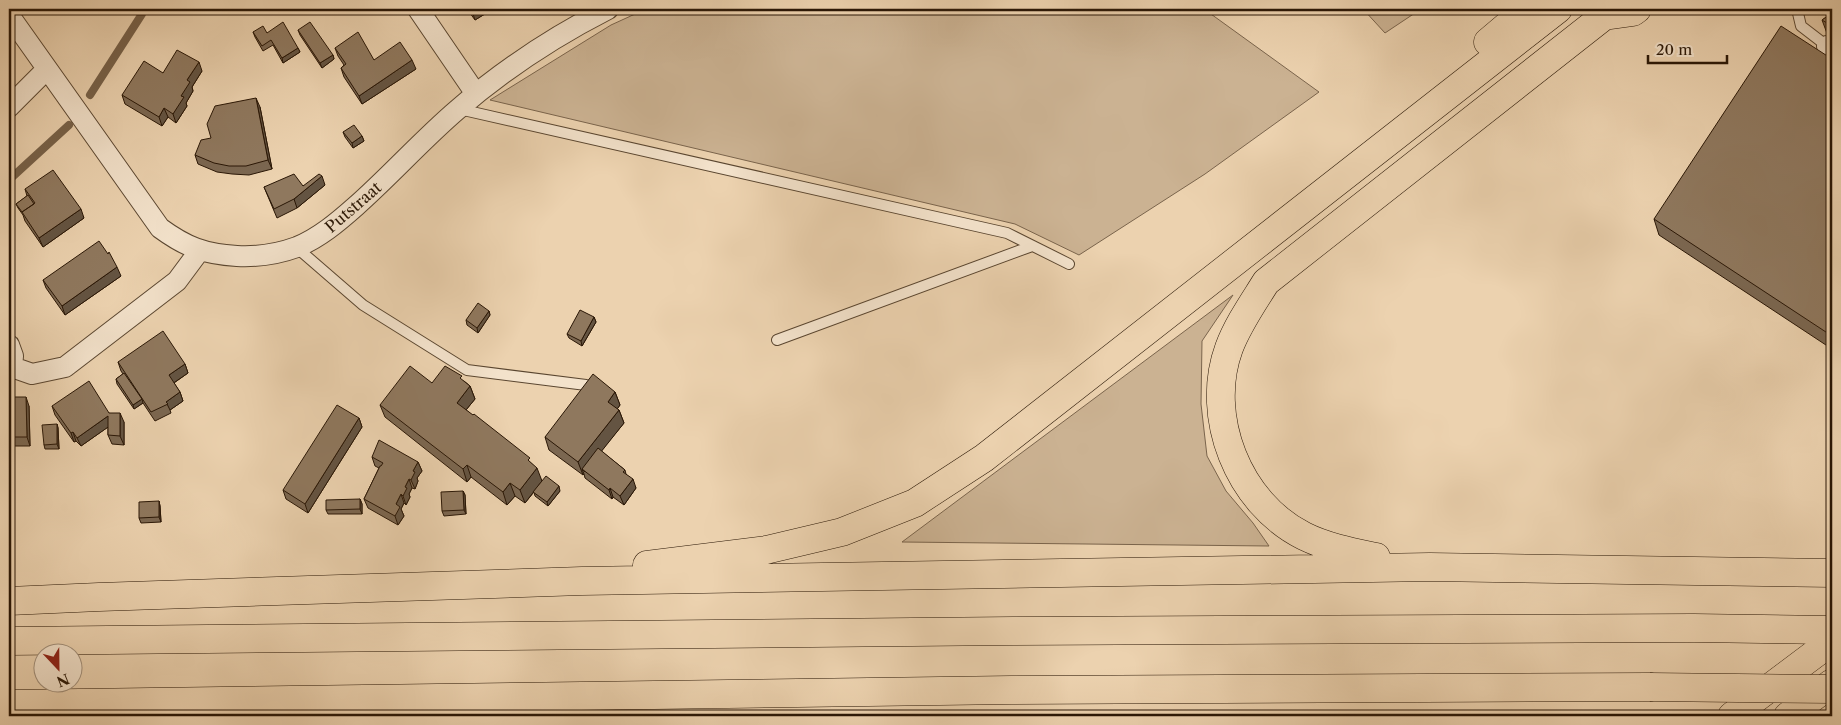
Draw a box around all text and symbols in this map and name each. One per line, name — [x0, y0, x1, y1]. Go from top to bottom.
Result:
scale bar — [1648, 32, 1727, 64]
text: 20 m — [1656, 40, 1692, 59]
street label: Putstraat — [321, 177, 385, 237]
north arrow — [32, 642, 82, 692]
text: N — [54, 669, 72, 691]

